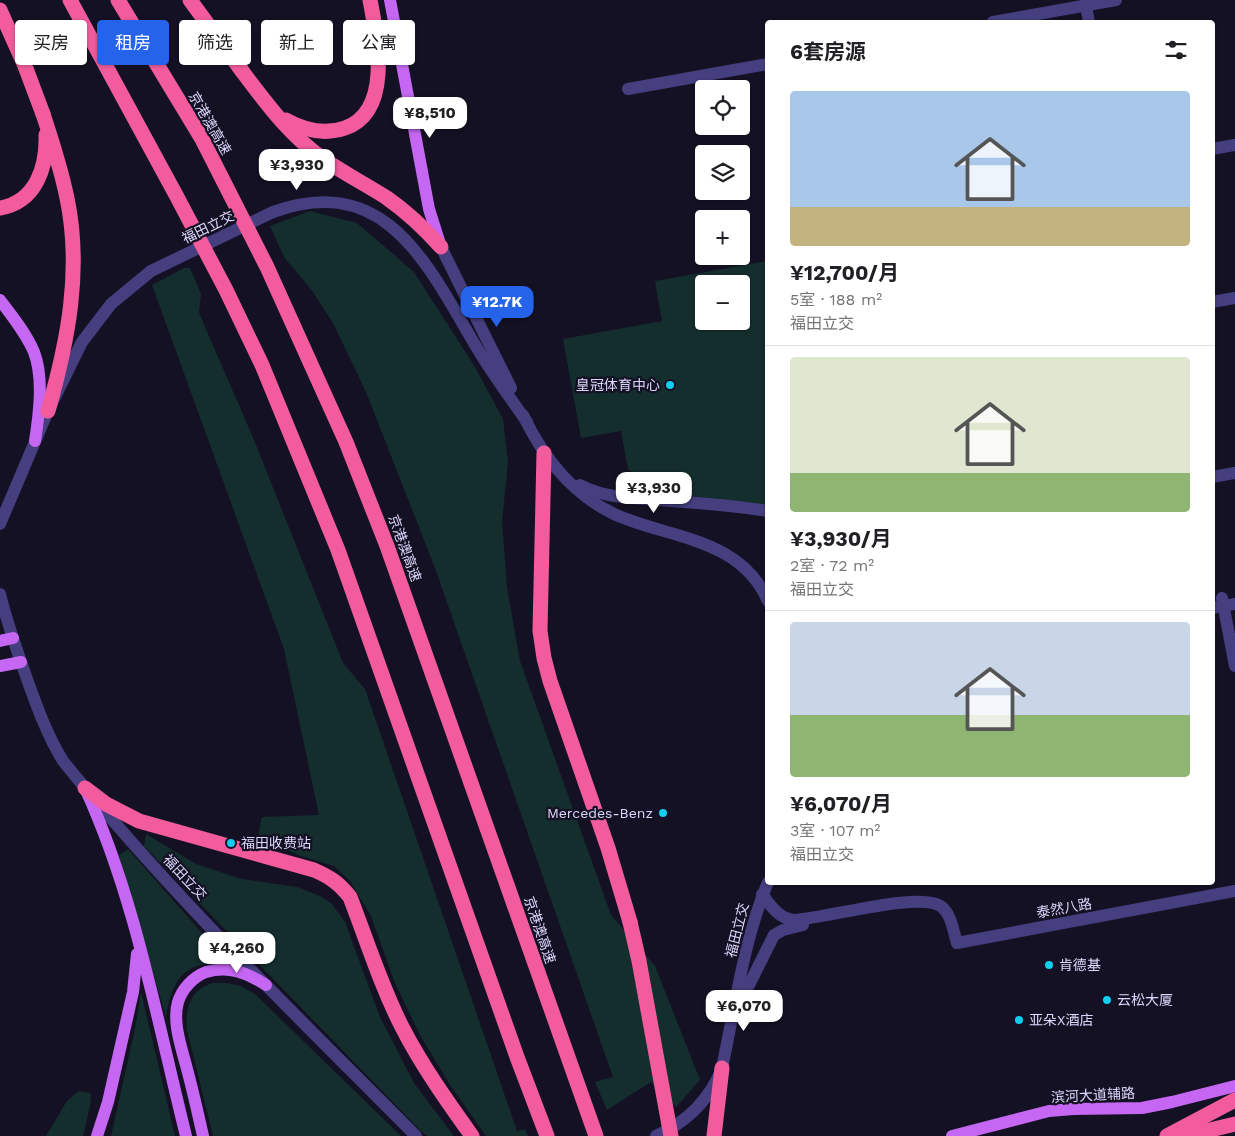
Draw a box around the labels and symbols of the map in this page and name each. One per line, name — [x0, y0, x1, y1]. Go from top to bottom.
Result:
street label: 京港澳高速 — [186, 89, 234, 157]
pin: ¥8,510 — [389, 96, 471, 139]
pin: ¥3,930 — [256, 148, 338, 191]
street label: 福田立交 — [179, 208, 237, 246]
pin: ¥12.7K — [456, 286, 538, 328]
place label: 皇冠体育中心 — [576, 377, 660, 393]
marker: 皇冠体育中心 — [664, 379, 676, 391]
pin: ¥3,930 — [613, 472, 695, 514]
street label: 京港澳高速 — [386, 512, 424, 584]
place label: Mercedes-Benz — [547, 805, 653, 821]
marker: Mercedes-Benz — [657, 807, 669, 819]
place label: 福田收费站 — [241, 835, 311, 851]
marker: 福田收费站 — [225, 837, 237, 849]
street label: 福田立交 — [160, 851, 210, 903]
street label: 京港澳高速 — [521, 894, 559, 966]
street label: 泰然八路 — [1035, 895, 1093, 921]
street label: 福田立交 — [722, 901, 752, 959]
pin: ¥4,260 — [196, 932, 278, 974]
place label: 肯德基 — [1059, 957, 1101, 973]
marker: 肯德基 — [1043, 959, 1055, 971]
pin: ¥6,070 — [703, 990, 785, 1032]
place label: 云松大厦 — [1117, 992, 1173, 1008]
marker: 云松大厦 — [1101, 994, 1113, 1006]
place label: 亚朵X酒店 — [1029, 1012, 1093, 1028]
marker: 亚朵X酒店 — [1013, 1014, 1025, 1026]
street label: 滨河大道辅路 — [1051, 1085, 1135, 1105]

